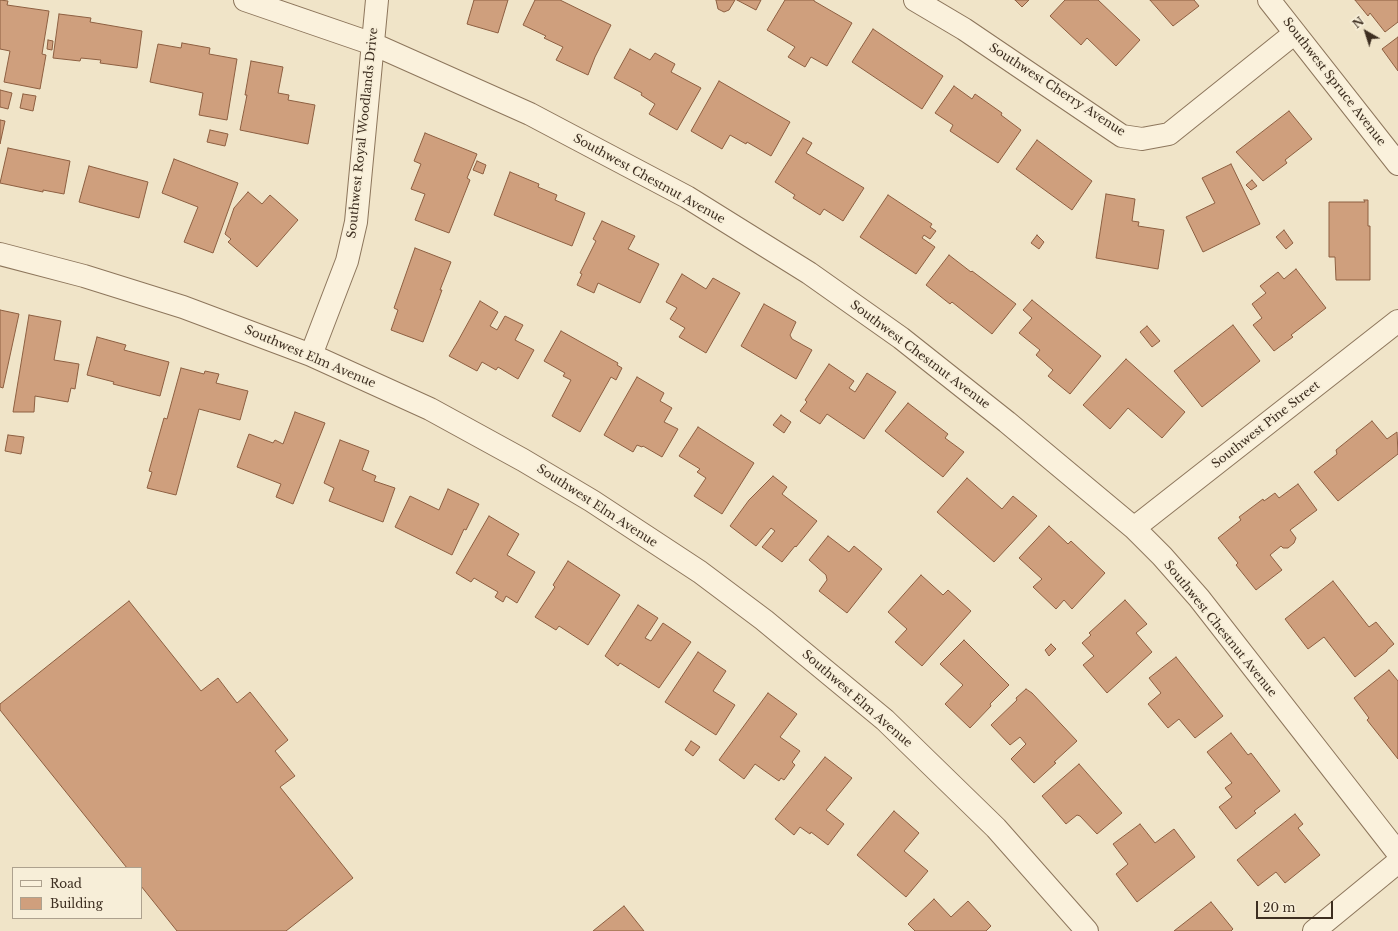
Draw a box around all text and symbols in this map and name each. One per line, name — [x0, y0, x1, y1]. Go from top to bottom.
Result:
north arrow — [1346, 12, 1386, 52]
text: N — [1350, 14, 1367, 31]
street label: Southwest Spruce Avenue — [1280, 15, 1388, 149]
street label: Southwest Royal Woodlands Drive — [345, 27, 381, 239]
street label: Southwest Cherry Avenue — [986, 41, 1128, 139]
street label: Southwest Chestnut Avenue — [571, 131, 727, 227]
street label: Southwest Chestnut Avenue — [847, 298, 993, 412]
street label: Southwest Elm Avenue — [242, 323, 378, 391]
street label: Southwest Pine Street — [1209, 378, 1323, 472]
street label: Southwest Elm Avenue — [534, 462, 660, 550]
street label: Southwest Chestnut Avenue — [1161, 558, 1279, 700]
street label: Southwest Elm Avenue — [799, 647, 915, 751]
legend — [12, 867, 142, 919]
text: Road — [50, 876, 82, 891]
scale bar — [1258, 893, 1335, 919]
text: Building — [50, 896, 103, 911]
text: 20 m — [1263, 900, 1295, 915]

